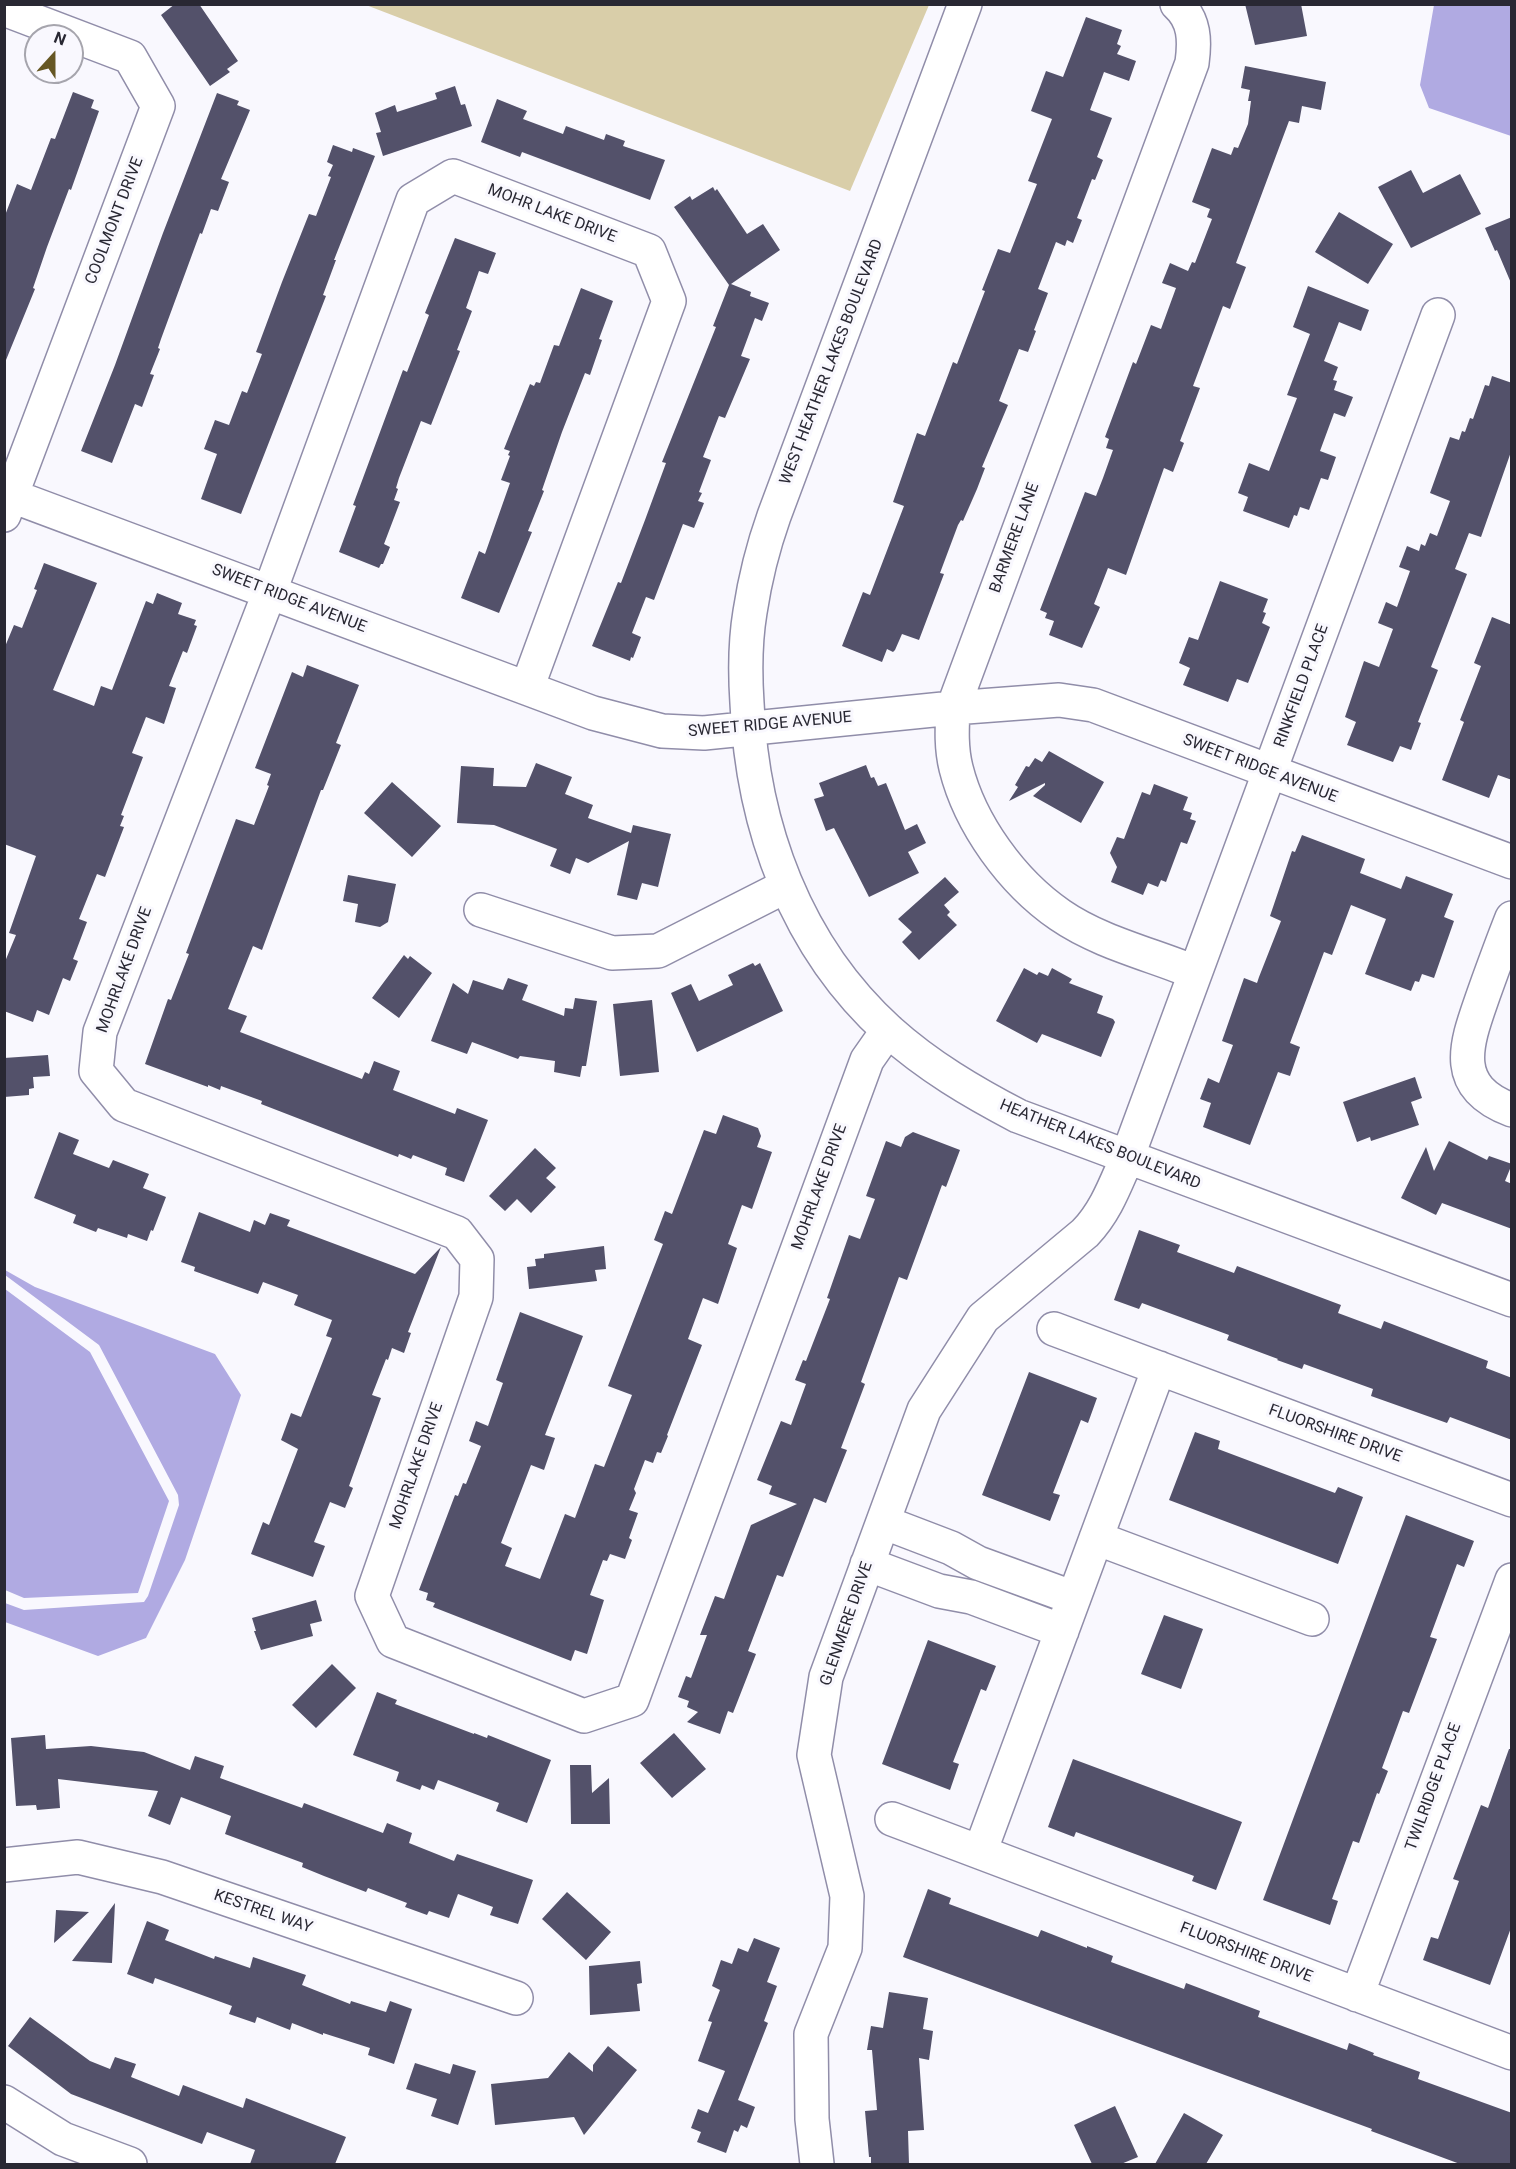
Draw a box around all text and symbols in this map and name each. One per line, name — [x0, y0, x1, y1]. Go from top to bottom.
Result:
north arrow — [24, 24, 84, 84]
text: N — [51, 28, 69, 49]
street label: COOLMONT DRIVE — [82, 155, 148, 287]
street label: MOHR LAKE DRIVE — [485, 181, 619, 247]
street label: WEST HEATHER LAKES BOULEVARD — [776, 237, 888, 487]
street label: BARMERE LANE — [986, 480, 1044, 596]
street label: SWEET RIDGE AVENUE — [209, 561, 369, 637]
street label: RINKFIELD PLACE — [1271, 622, 1333, 750]
street label: SWEET RIDGE AVENUE — [687, 708, 853, 742]
street label: SWEET RIDGE AVENUE — [1180, 731, 1340, 807]
street label: MOHRLAKE DRIVE — [93, 904, 157, 1036]
street label: HEATHER LAKES BOULEVARD — [997, 1096, 1203, 1194]
street label: MOHRLAKE DRIVE — [788, 1121, 852, 1253]
street label: MOHRLAKE DRIVE — [386, 1400, 448, 1532]
street label: FLUORSHIRE DRIVE — [1266, 1401, 1404, 1467]
street label: GLENMERE DRIVE — [817, 1559, 877, 1689]
street label: TWILRIDGE PLACE — [1402, 1721, 1466, 1853]
street label: KESTREL WAY — [211, 1886, 315, 1938]
street label: FLUORSHIRE DRIVE — [1177, 1919, 1315, 1987]

